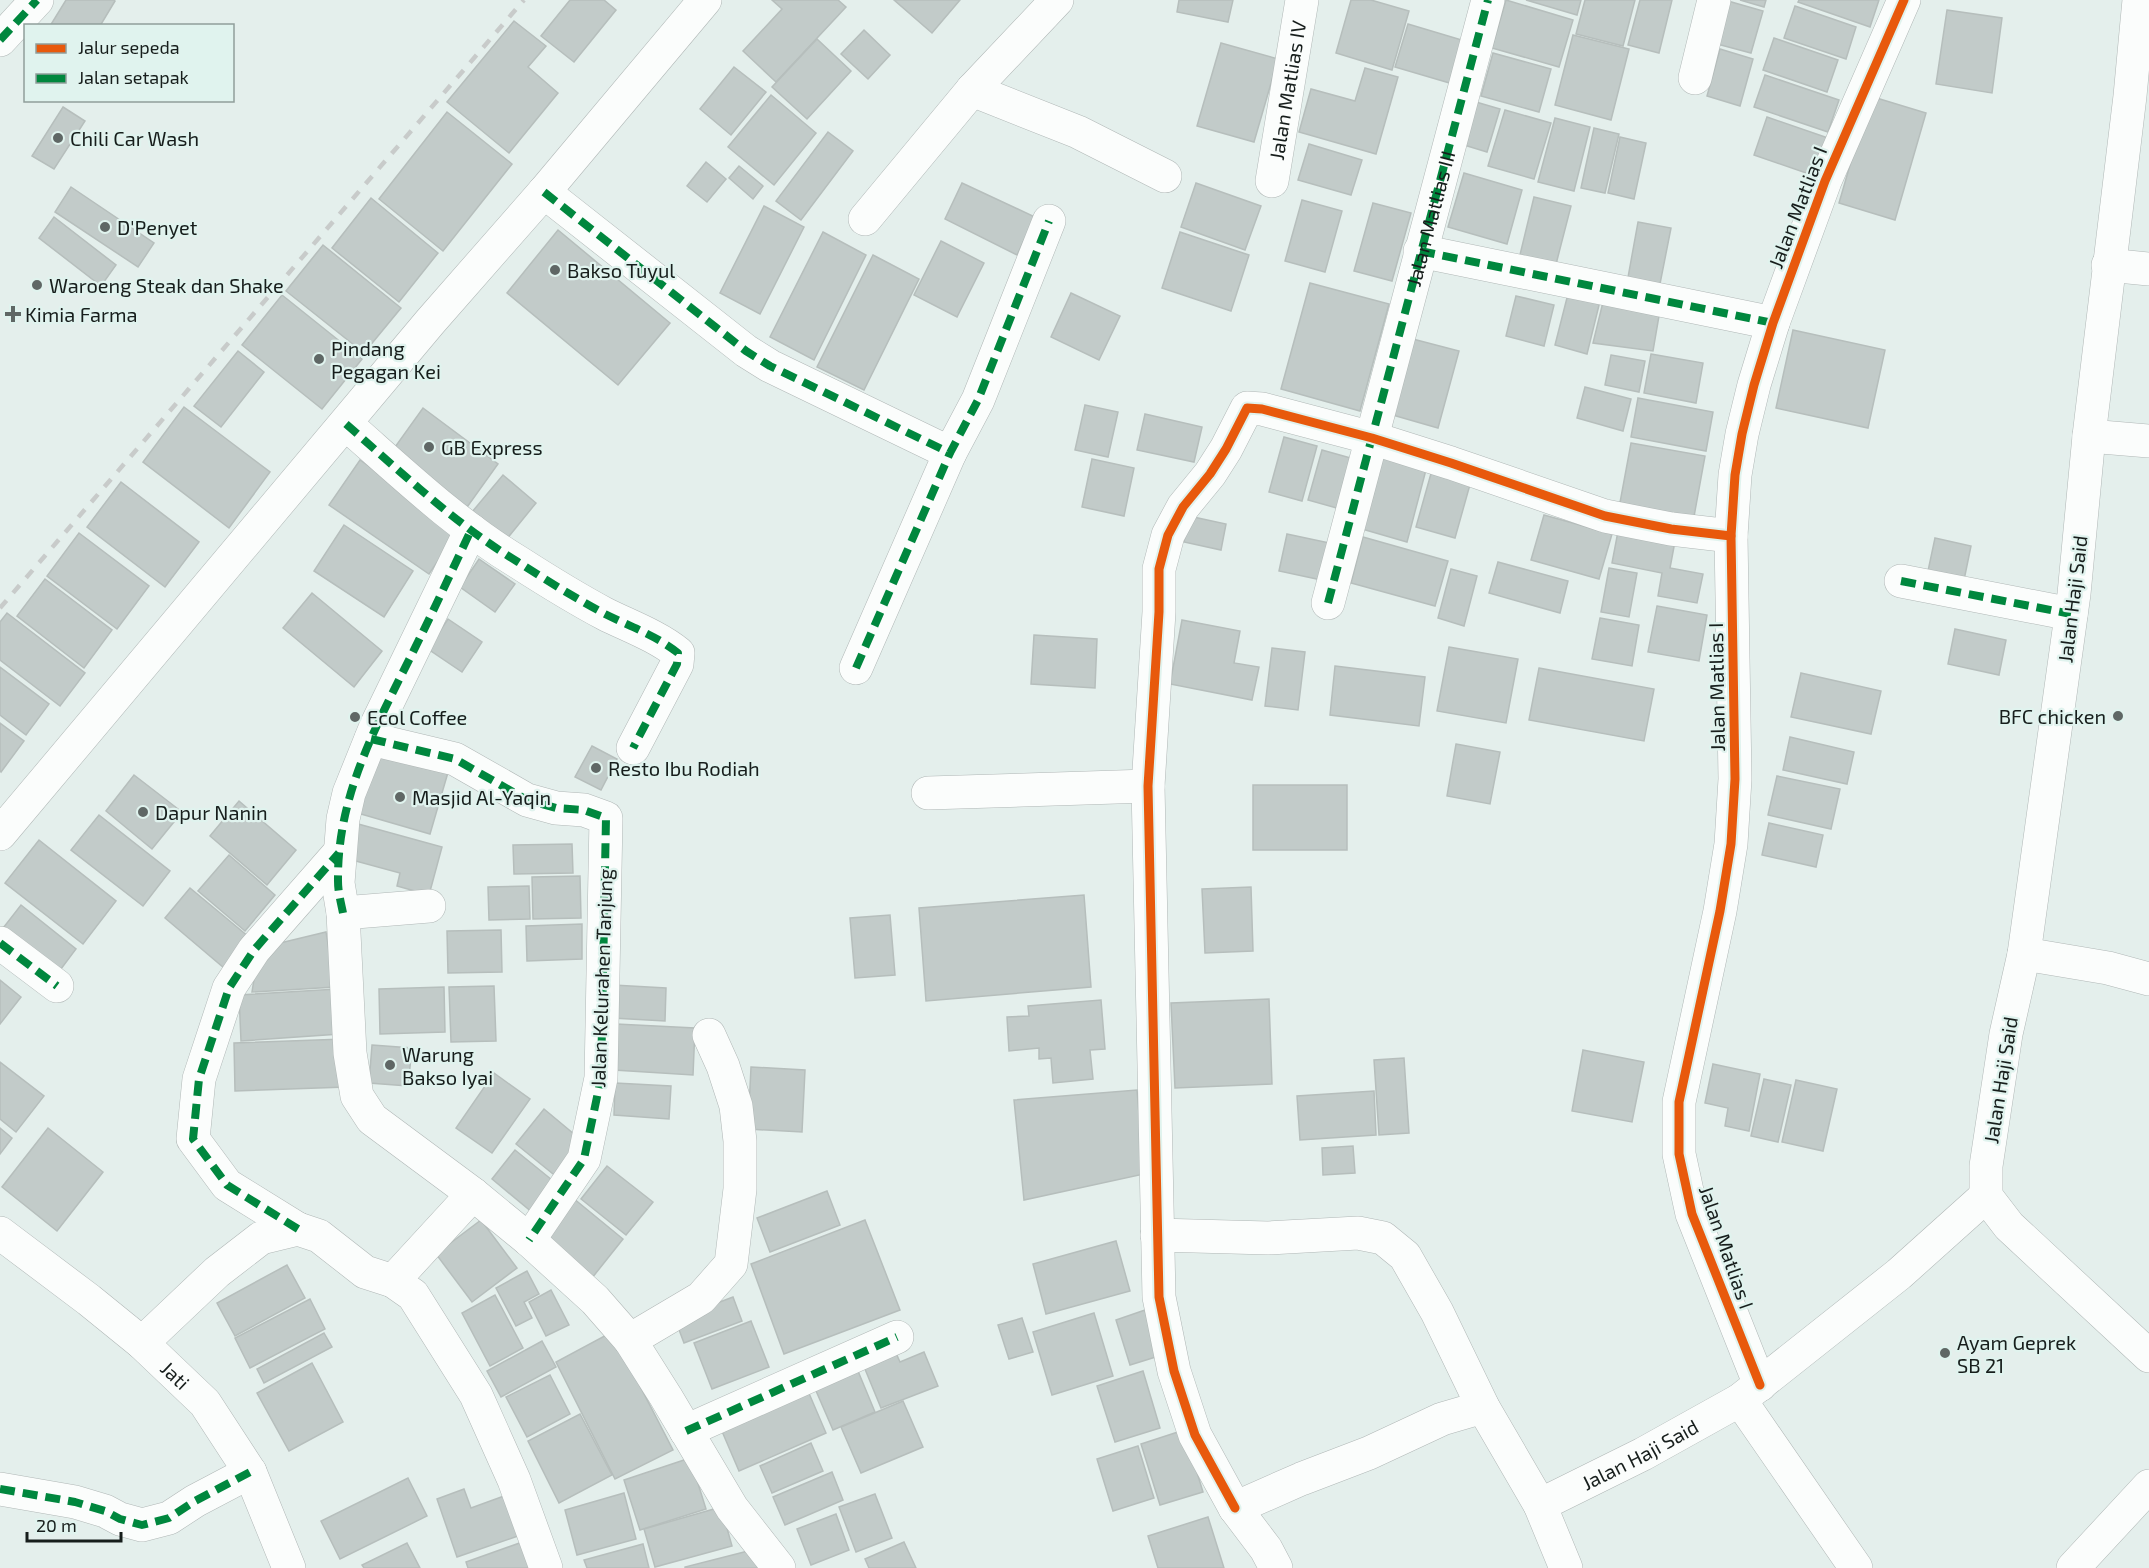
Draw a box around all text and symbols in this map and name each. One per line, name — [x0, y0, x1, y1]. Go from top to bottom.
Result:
street label: Jalan Matlias IV — [1264, 19, 1310, 162]
legend — [24, 24, 234, 102]
text: Jalur sepeda — [78, 36, 180, 58]
text: Jalan setapak — [78, 66, 189, 88]
place label: Chili Car Wash — [70, 126, 199, 150]
marker: Chili Car Wash — [51, 131, 65, 145]
street label: Jalan Matlias I — [1763, 143, 1831, 271]
street label: Jalan Matlias III — [1401, 148, 1460, 289]
place label: D'Penyet — [117, 215, 198, 239]
marker: D'Penyet — [98, 220, 112, 234]
place label: Bakso Tuyul — [567, 258, 675, 282]
marker: Bakso Tuyul — [548, 263, 562, 277]
place label: Waroeng Steak dan Shake — [49, 273, 284, 297]
marker: Waroeng Steak dan Shake — [30, 278, 44, 292]
place label: Kimia Farma — [25, 302, 138, 326]
marker: Kimia Farma — [6, 307, 20, 321]
place label: Pindang Pegagan Kei — [331, 336, 441, 383]
marker: Pindang Pegagan Kei — [312, 352, 326, 366]
place label: GB Express — [441, 435, 543, 459]
marker: GB Express — [422, 440, 436, 454]
street label: Jalan Haji Said — [2052, 534, 2092, 664]
street label: Jalan Matlias I — [1703, 622, 1729, 752]
place label: BFC chicken — [1999, 704, 2106, 728]
place label: Ecol Coffee — [367, 705, 467, 729]
marker: BFC chicken — [2111, 709, 2125, 723]
marker: Ecol Coffee — [348, 710, 362, 724]
place label: Resto Ibu Rodiah — [608, 756, 760, 780]
marker: Resto Ibu Rodiah — [589, 761, 603, 775]
place label: Masjid Al-Yaqin — [412, 785, 551, 809]
marker: Masjid Al-Yaqin — [393, 790, 407, 804]
place label: Dapur Nanin — [155, 800, 268, 824]
marker: Dapur Nanin — [136, 805, 150, 819]
street label: Jalan Kelurahen Tanjung — [585, 868, 617, 1088]
street label: Jalan Haji Said — [1978, 1015, 2022, 1145]
place label: Warung Bakso Iyai — [402, 1042, 493, 1089]
marker: Warung Bakso Iyai — [383, 1058, 397, 1072]
street label: Jalan Matlias I — [1695, 1182, 1759, 1312]
place label: Ayam Geprek SB 21 — [1957, 1330, 2076, 1377]
marker: Ayam Geprek SB 21 — [1938, 1346, 1952, 1360]
street label: Jati — [156, 1356, 195, 1394]
street label: Jalan Haji Said — [1578, 1414, 1702, 1495]
scale bar — [27, 1505, 122, 1543]
text: 20 m — [36, 1514, 77, 1536]

